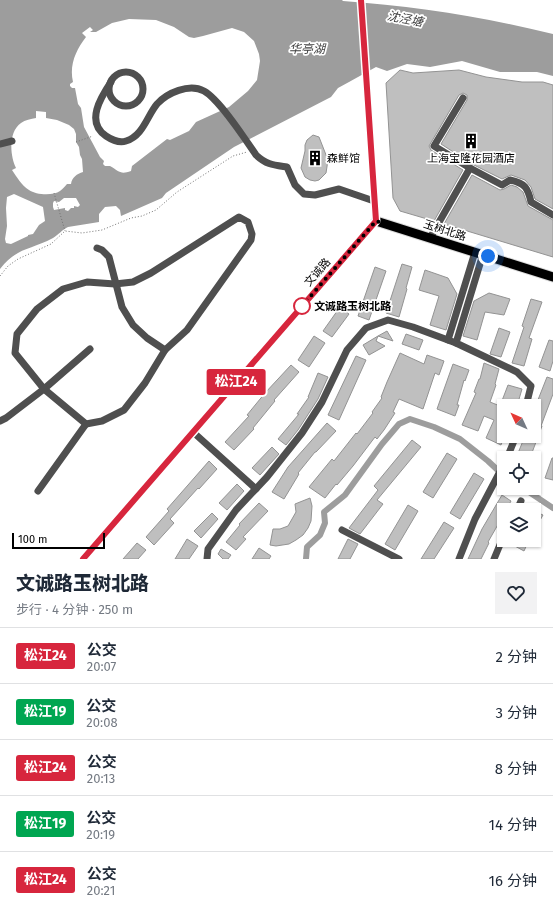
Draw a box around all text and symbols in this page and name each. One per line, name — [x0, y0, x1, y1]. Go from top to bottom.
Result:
water label: 沈泾塘 — [386, 9, 426, 30]
water label: 华亭湖 — [289, 42, 327, 56]
building icon: 上海宝隆花园酒店 — [462, 132, 480, 150]
building icon: 森鲜馆 — [306, 149, 324, 167]
place label: 森鲜馆 — [327, 152, 360, 165]
place label: 上海宝隆花园酒店 — [427, 152, 515, 165]
street label: 玉树北路 — [422, 217, 468, 243]
your location — [478, 246, 498, 266]
street label: 文诚路 — [302, 256, 333, 289]
marker: 文诚路玉树北路 — [293, 297, 311, 315]
place label: 文诚路玉树北路 — [314, 300, 392, 313]
line badge: 松江24 — [208, 369, 264, 395]
text: 松江24 — [215, 373, 257, 390]
north arrow — [497, 399, 541, 443]
map controls — [497, 399, 541, 547]
button: locate — [497, 451, 541, 495]
button: layers — [497, 503, 541, 547]
scale bar — [12, 531, 105, 550]
text: 100 m — [18, 533, 47, 546]
text: 文诚路玉树北路 — [16, 572, 149, 595]
button: heart — [495, 572, 537, 614]
text: 步行 · 4 分钟 · 250 m — [16, 602, 133, 617]
text: 公交 — [87, 641, 117, 659]
text: 松江24 — [24, 647, 67, 664]
text: 2 分钟 — [496, 648, 537, 666]
text: 20:07 — [87, 659, 116, 674]
text: 公交 — [86, 697, 116, 715]
text: 松江19 — [24, 703, 66, 720]
text: 3 分钟 — [496, 704, 537, 722]
text: 20:08 — [86, 715, 118, 730]
text: 公交 — [87, 753, 117, 771]
text: 松江24 — [24, 759, 67, 776]
text: 8 分钟 — [495, 760, 537, 778]
text: 20:13 — [87, 771, 115, 786]
text: 公交 — [86, 809, 116, 827]
text: 松江19 — [24, 815, 66, 832]
text: 14 分钟 — [489, 816, 537, 834]
text: 20:19 — [86, 827, 115, 842]
text: 公交 — [87, 865, 117, 883]
text: 松江24 — [24, 871, 67, 888]
text: 16 分钟 — [489, 872, 537, 890]
text: 20:21 — [87, 883, 115, 898]

